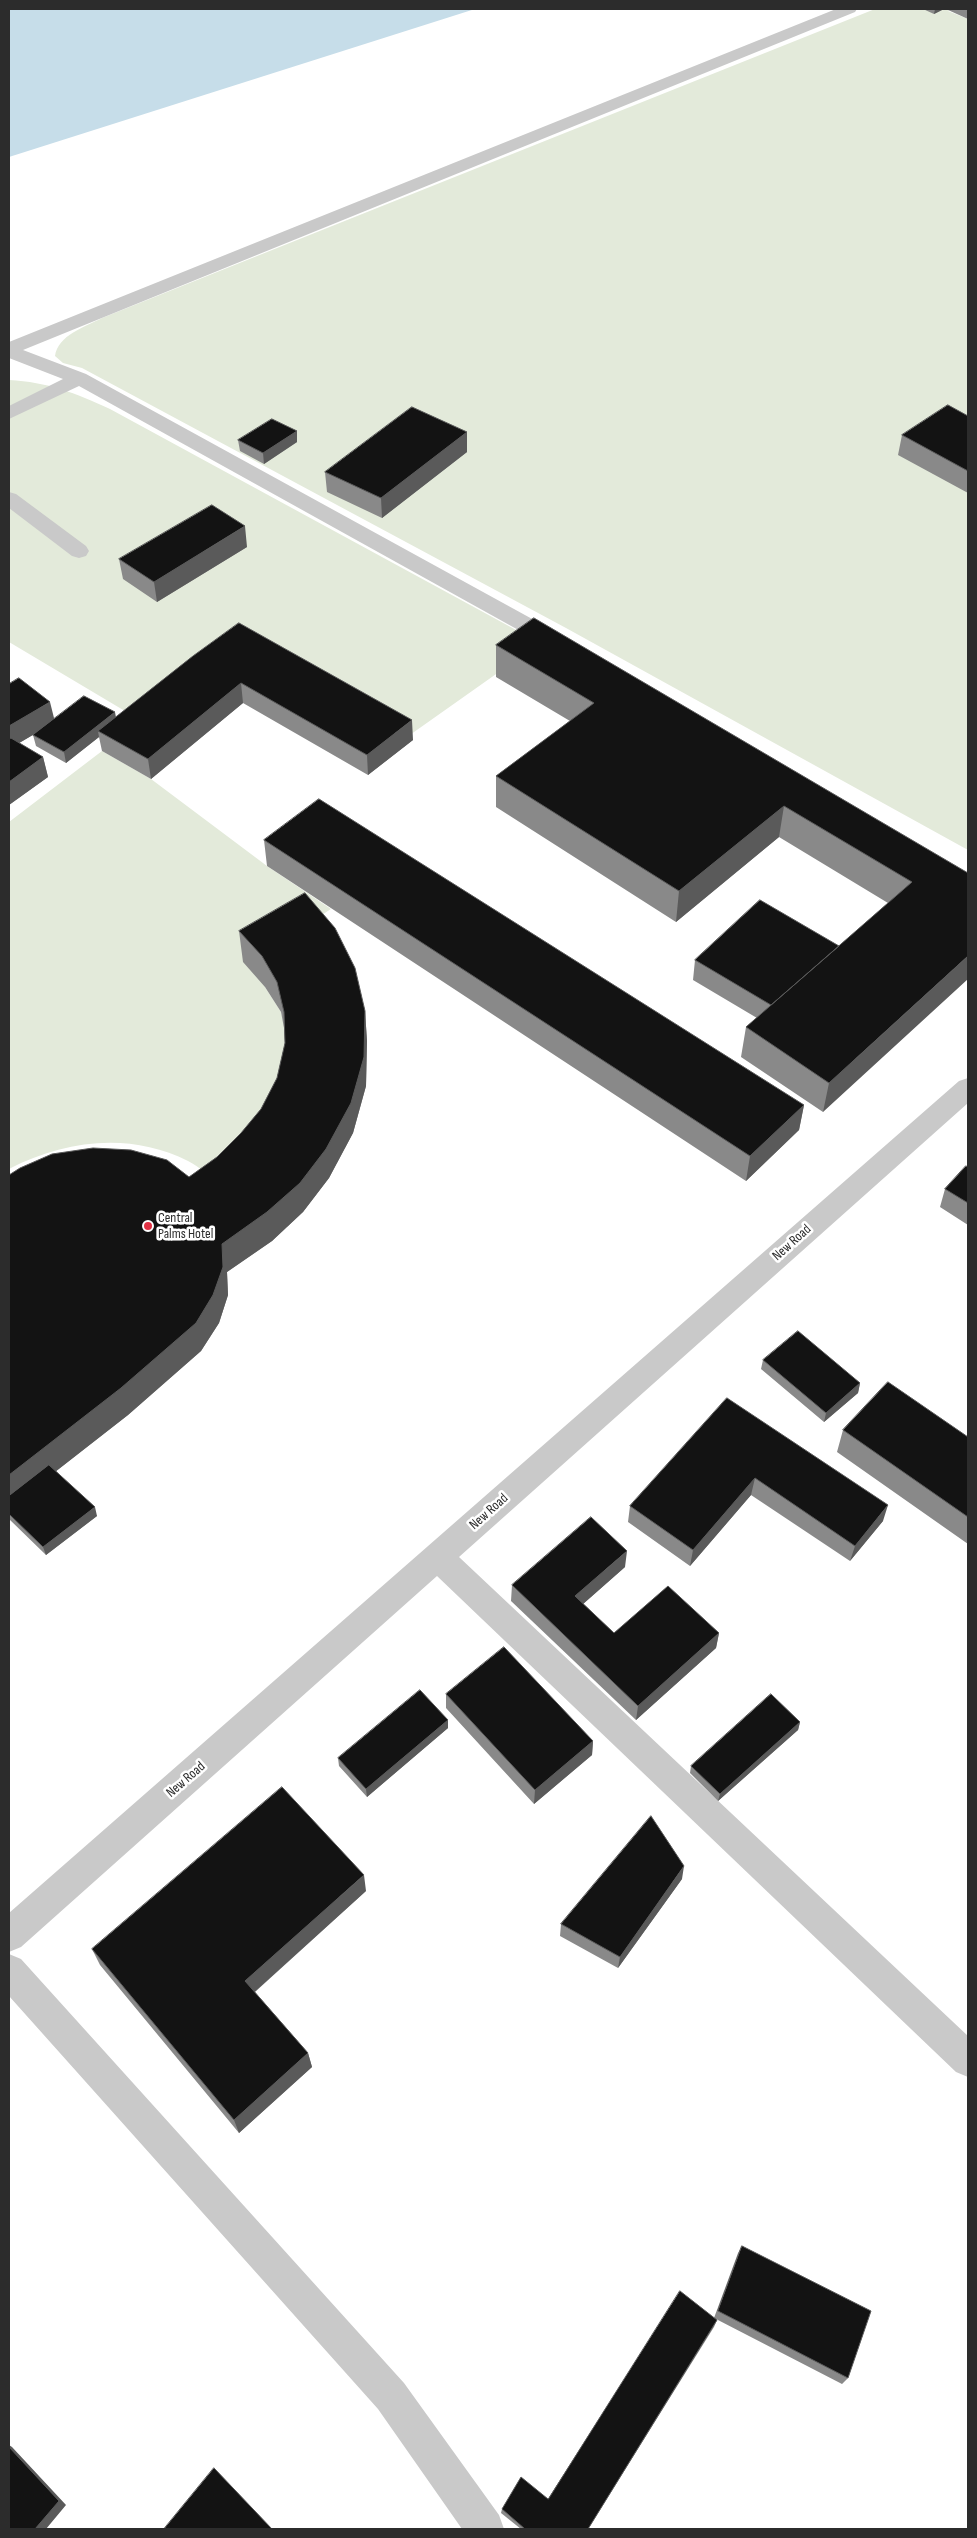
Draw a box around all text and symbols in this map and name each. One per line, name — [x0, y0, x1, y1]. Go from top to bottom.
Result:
place label: Central Palms Hotel — [158, 1210, 213, 1242]
marker: Central Palms Hotel — [142, 1220, 154, 1232]
street label: New Road — [769, 1221, 815, 1265]
street label: New Road — [466, 1490, 512, 1534]
street label: New Road — [163, 1759, 209, 1801]

